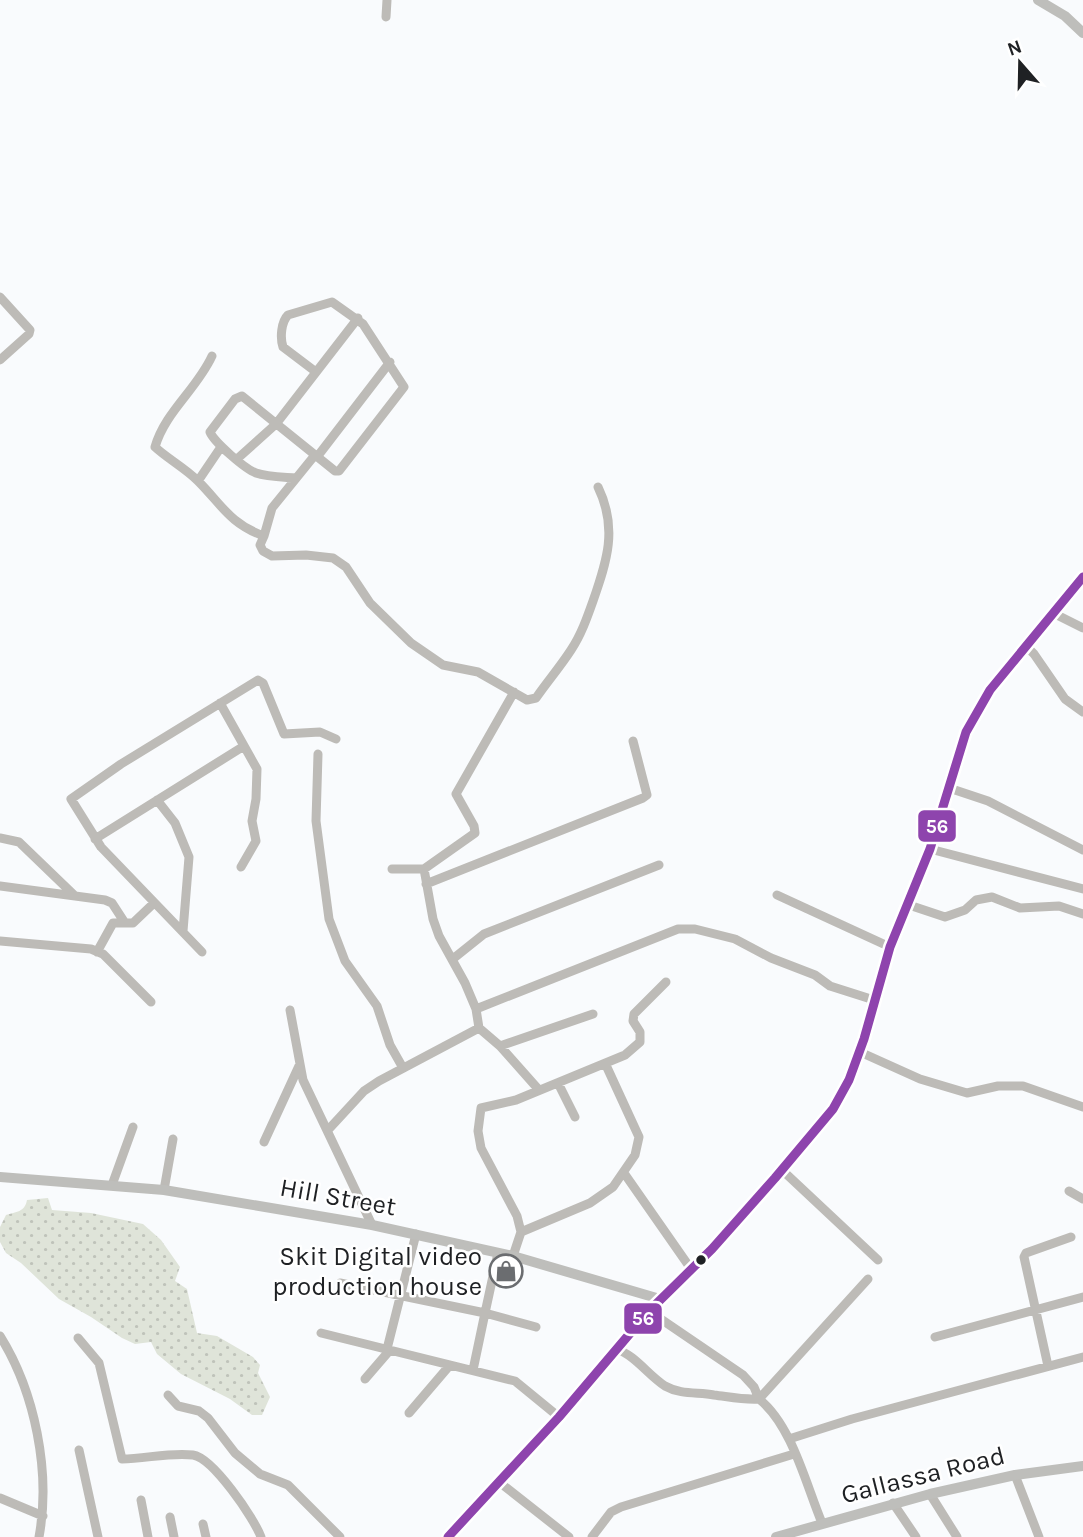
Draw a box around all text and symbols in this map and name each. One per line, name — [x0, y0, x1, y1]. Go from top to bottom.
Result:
north arrow — [985, 28, 1055, 98]
text: N — [1004, 35, 1025, 61]
line badge: 56 — [917, 809, 957, 843]
text: 56 — [926, 816, 948, 838]
street label: Hill Street — [278, 1172, 399, 1222]
place label: Skit Digital video production house — [272, 1241, 482, 1302]
shop icon: Skit Digital video production house — [487, 1252, 525, 1290]
unlabelled marker — [694, 1253, 708, 1267]
line badge: 56 — [623, 1302, 663, 1335]
text: 56 — [632, 1308, 654, 1330]
street label: Gallassa Road — [838, 1440, 1008, 1510]

